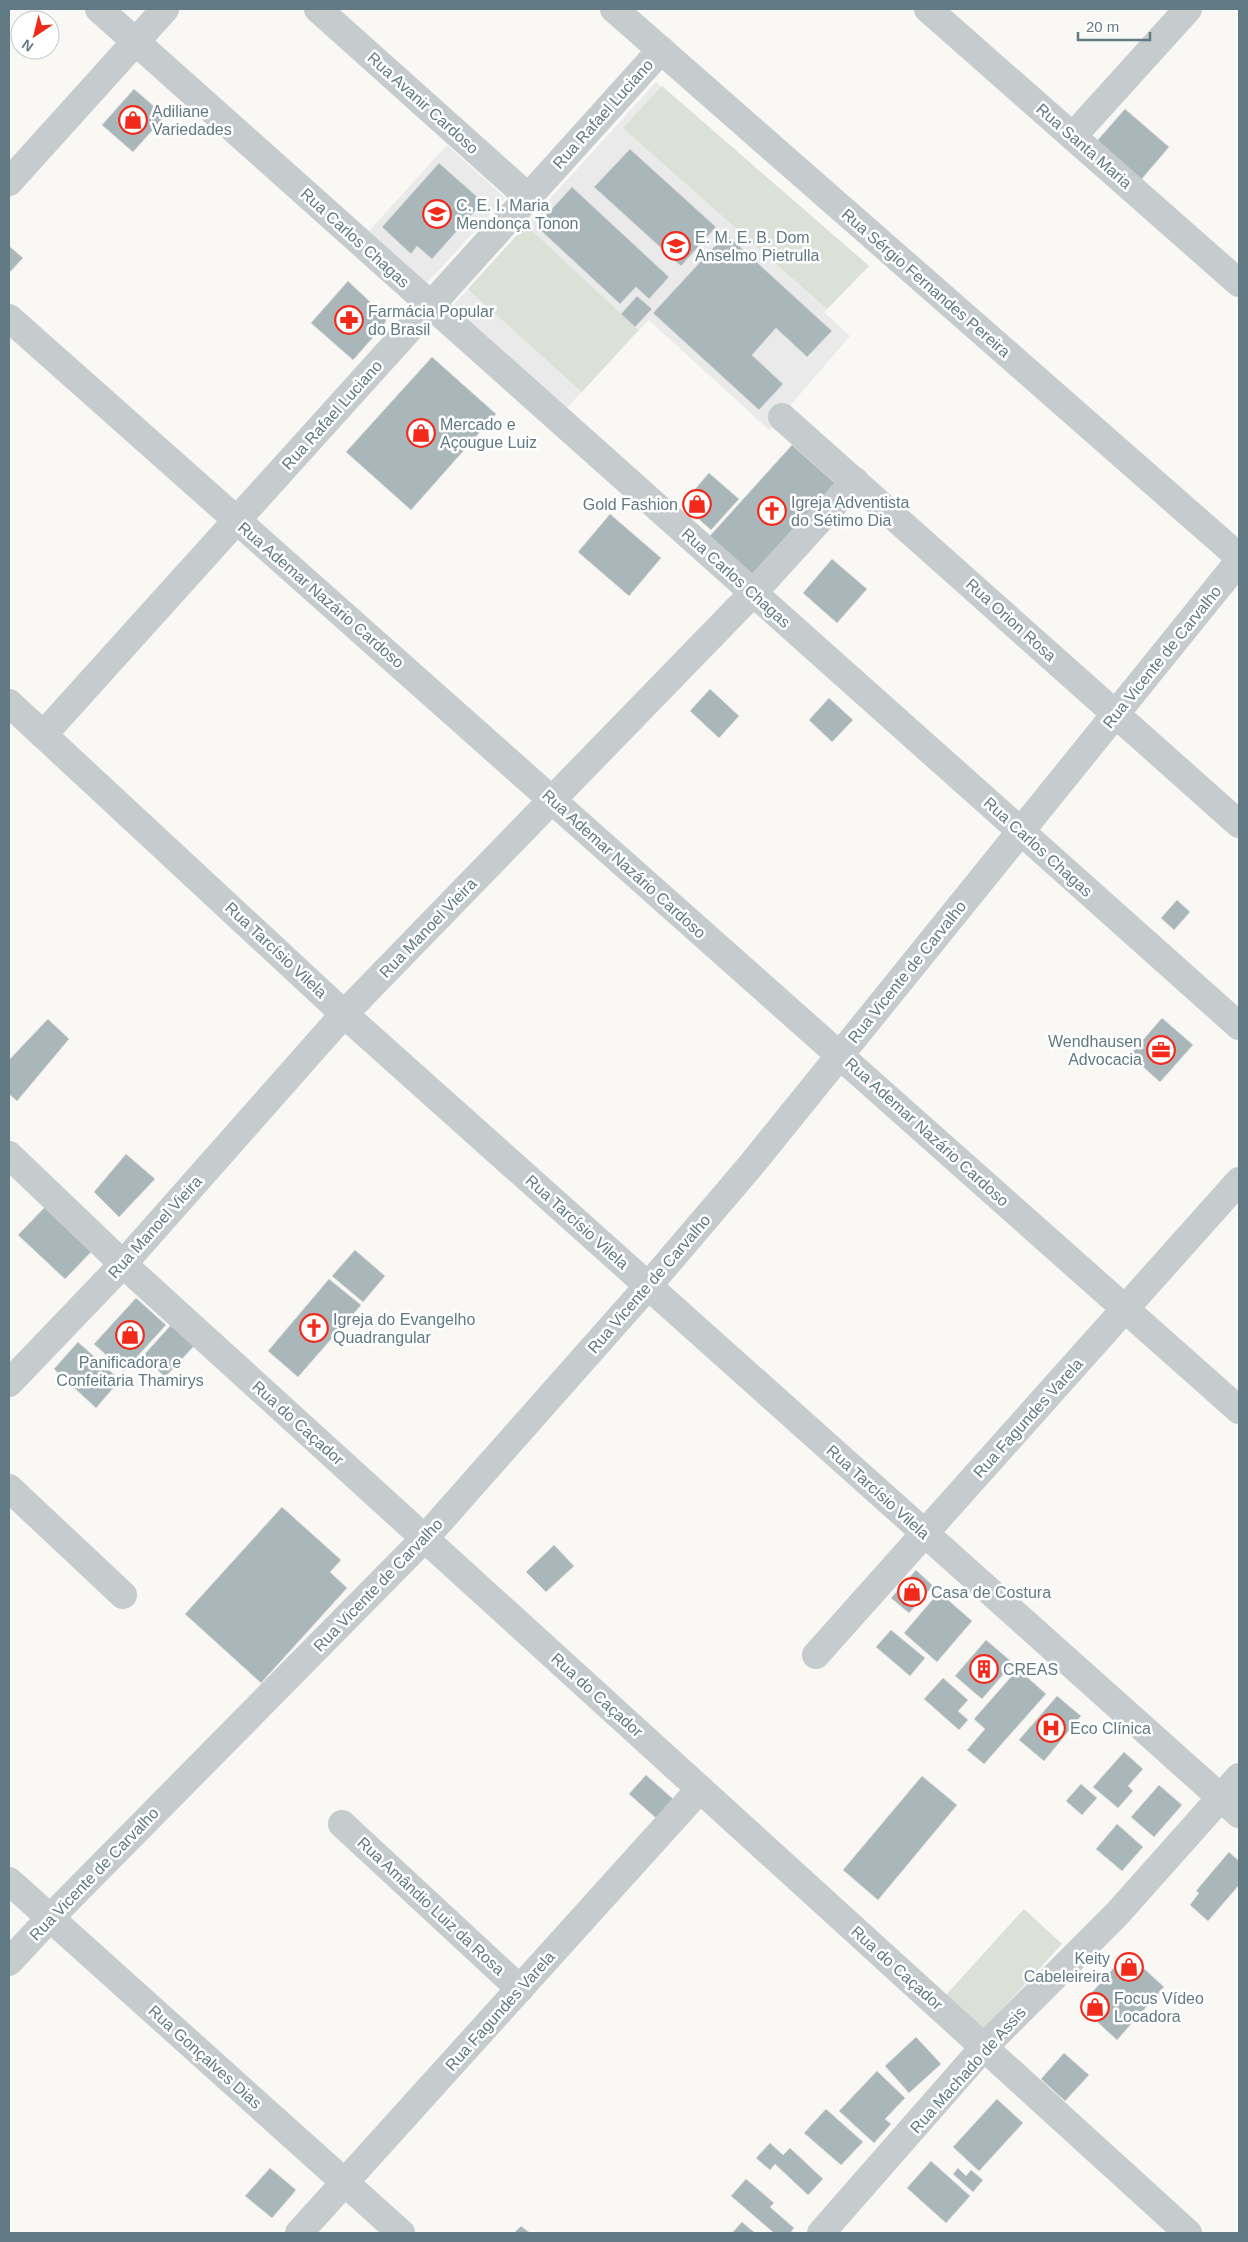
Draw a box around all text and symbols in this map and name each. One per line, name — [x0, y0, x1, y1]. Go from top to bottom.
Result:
north arrow — [10, 10, 60, 60]
scale bar — [1078, 10, 1150, 42]
text: 20 m — [1086, 18, 1119, 35]
text: N — [19, 36, 36, 55]
street label: Rua Avanir Cardoso — [364, 49, 482, 157]
street label: Rua Rafael Luciano — [550, 56, 656, 172]
street label: Rua Santa Maria — [1033, 100, 1135, 192]
place label: Adiliane Variedades — [152, 103, 232, 138]
shop icon: Adiliane Variedades — [118, 105, 148, 135]
street label: Rua Carlos Chagas — [297, 185, 413, 291]
place label: C. E. I. Maria Mendonça Tonon — [456, 197, 578, 232]
school or university icon: C. E. I. Maria Mendonça Tonon — [422, 199, 452, 229]
street label: Rua Sérgio Fernandes Pereira — [839, 205, 1014, 361]
place label: E. M. E. B. Dom Anselmo Pietrulla — [695, 229, 820, 264]
school or university icon: E. M. E. B. Dom Anselmo Pietrulla — [661, 231, 691, 261]
place label: Farmácia Popular do Brasil — [368, 303, 495, 338]
pharmacy icon: Farmácia Popular do Brasil — [334, 305, 364, 335]
street label: Rua Rafael Luciano — [279, 357, 385, 473]
place label: Mercado e Açougue Luiz — [440, 416, 537, 451]
shop icon: Mercado e Açougue Luiz — [406, 418, 436, 448]
shop icon: Gold Fashion — [682, 489, 712, 519]
place label: Igreja Adventista do Sétimo Dia — [791, 494, 909, 529]
place label: Gold Fashion — [583, 496, 678, 513]
church icon: Igreja Adventista do Sétimo Dia — [757, 496, 787, 526]
street label: Rua Ademar Nazário Cardoso — [235, 519, 407, 671]
street label: Rua Carlos Chagas — [678, 525, 794, 631]
street label: Rua Orion Rosa — [963, 575, 1059, 665]
street label: Rua Vicente de Carvalho — [1100, 583, 1225, 731]
street label: Rua Ademar Nazário Cardoso — [539, 786, 709, 942]
street label: Rua Carlos Chagas — [980, 794, 1096, 900]
street label: Rua Manoel Vieira — [376, 875, 480, 981]
street label: Rua Vicente de Carvalho — [845, 898, 970, 1046]
street label: Rua Tarcísio Vilela — [222, 899, 330, 1001]
place label: Wendhausen Advocacia — [1048, 1033, 1142, 1068]
office icon: Wendhausen Advocacia — [1146, 1035, 1176, 1065]
street label: Rua Ademar Nazário Cardoso — [842, 1054, 1012, 1210]
street label: Rua Manoel Vieira — [105, 1172, 205, 1281]
street label: Rua Tarcísio Vilela — [522, 1172, 632, 1273]
street label: Rua Vicente de Carvalho — [584, 1211, 714, 1357]
place label: Igreja do Evangelho Quadrangular — [333, 1311, 475, 1346]
church icon: Igreja do Evangelho Quadrangular — [299, 1313, 329, 1343]
shop icon: Panificadora e Confeitaria Thamirys — [115, 1320, 145, 1350]
place label: Panificadora e Confeitaria Thamirys — [56, 1354, 204, 1389]
street label: Rua Fagundes Varela — [970, 1355, 1086, 1481]
street label: Rua do Caçador — [249, 1378, 347, 1469]
street label: Rua Tarcísio Vilela — [823, 1442, 933, 1543]
street label: Rua Vicente de Carvalho — [310, 1515, 446, 1655]
shop icon: Casa de Costura — [897, 1577, 927, 1607]
place label: Casa de Costura — [931, 1584, 1051, 1601]
street label: Rua do Caçador — [548, 1650, 646, 1741]
building icon: CREAS — [969, 1654, 999, 1684]
place label: CREAS — [1003, 1661, 1058, 1678]
hospital icon: Eco Clínica — [1036, 1713, 1066, 1743]
place label: Eco Clínica — [1070, 1720, 1151, 1737]
street label: Rua Vicente de Carvalho — [26, 1804, 162, 1944]
street label: Rua Amândio Luiz da Rosa — [354, 1834, 508, 1978]
street label: Rua do Caçador — [848, 1923, 946, 2014]
street label: Rua Fagundes Varela — [442, 1948, 558, 2074]
place label: Keity Cabeleireira — [1024, 1950, 1110, 1985]
shop icon: Keity Cabeleireira — [1114, 1952, 1144, 1982]
place label: Focus Vídeo Locadora — [1114, 1990, 1204, 2025]
shop icon: Focus Vídeo Locadora — [1080, 1992, 1110, 2022]
street label: Rua Gonçalves Dias — [145, 2002, 265, 2112]
street label: Rua Machado de Assis — [907, 2004, 1029, 2136]

